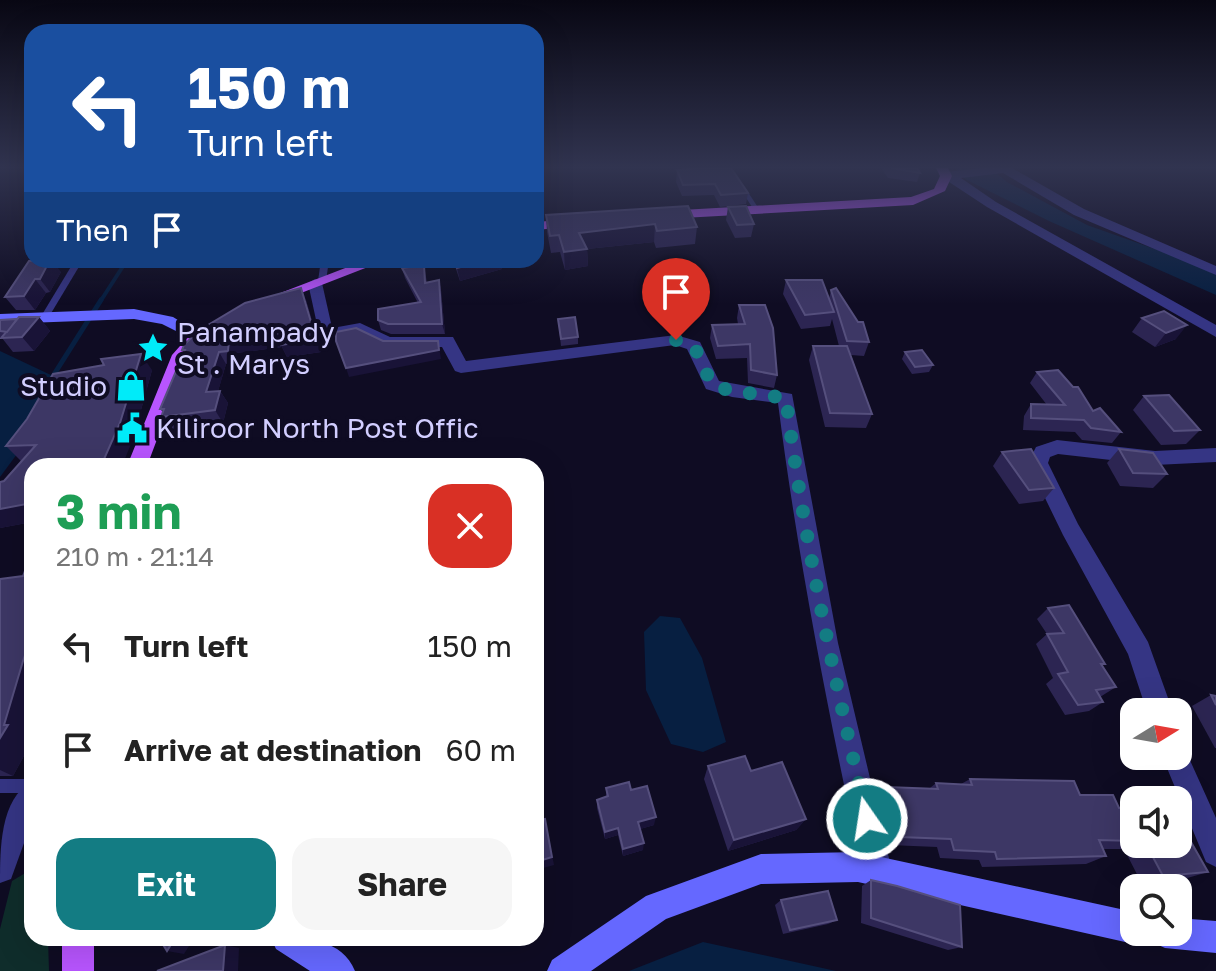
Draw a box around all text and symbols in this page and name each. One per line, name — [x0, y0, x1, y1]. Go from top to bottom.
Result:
text: 150 m — [188, 53, 350, 120]
icon: left — [56, 56, 160, 160]
text: Turn left — [188, 121, 334, 164]
icon: arrive — [145, 208, 189, 252]
text: Then — [56, 212, 129, 248]
pin — [642, 258, 710, 340]
icon: arrive — [654, 270, 698, 314]
place label: Panampady St . Marys — [177, 315, 335, 380]
place icon: Panampady St . Marys — [136, 331, 170, 365]
place label: Studio — [20, 369, 107, 402]
shop icon: Studio — [114, 369, 148, 403]
public building icon: Kiliroor North Post Offic — [115, 411, 149, 445]
place label: Kiliroor North Post Offic — [156, 411, 479, 444]
text: 3 min — [56, 482, 181, 540]
button: close — [428, 484, 512, 568]
text: 210 m · 21:14 — [56, 541, 214, 572]
icon: left — [56, 624, 100, 668]
text: Turn left — [124, 628, 249, 664]
text: 150 m — [427, 628, 512, 664]
north arrow — [1120, 698, 1192, 770]
map controls — [1120, 698, 1192, 946]
icon: arrive — [56, 728, 100, 772]
text: Arrive at destination — [124, 732, 421, 768]
text: 60 m — [445, 732, 516, 768]
position arrow — [825, 777, 909, 861]
button: sound — [1120, 786, 1192, 858]
button: Exit — [56, 838, 276, 930]
button: Share — [292, 838, 512, 930]
button: search — [1120, 874, 1192, 946]

